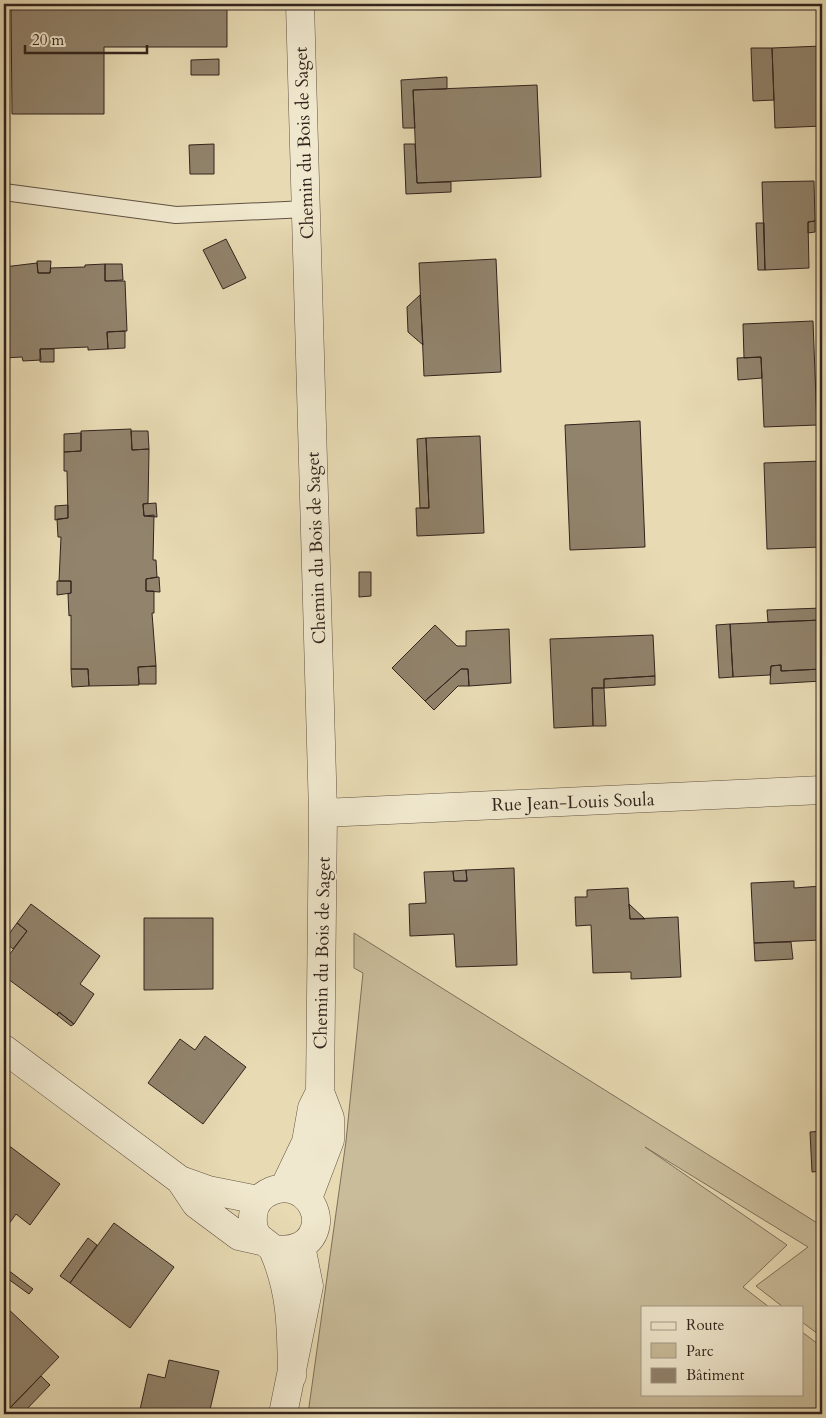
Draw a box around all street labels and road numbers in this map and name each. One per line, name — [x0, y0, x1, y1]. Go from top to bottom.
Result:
street label: Chemin du Bois de Saget — [289, 46, 320, 240]
street label: Chemin du Bois de Saget — [301, 451, 332, 645]
street label: Rue Jean-Louis Soula — [491, 787, 655, 818]
street label: Chemin du Bois de Saget — [308, 856, 337, 1050]

